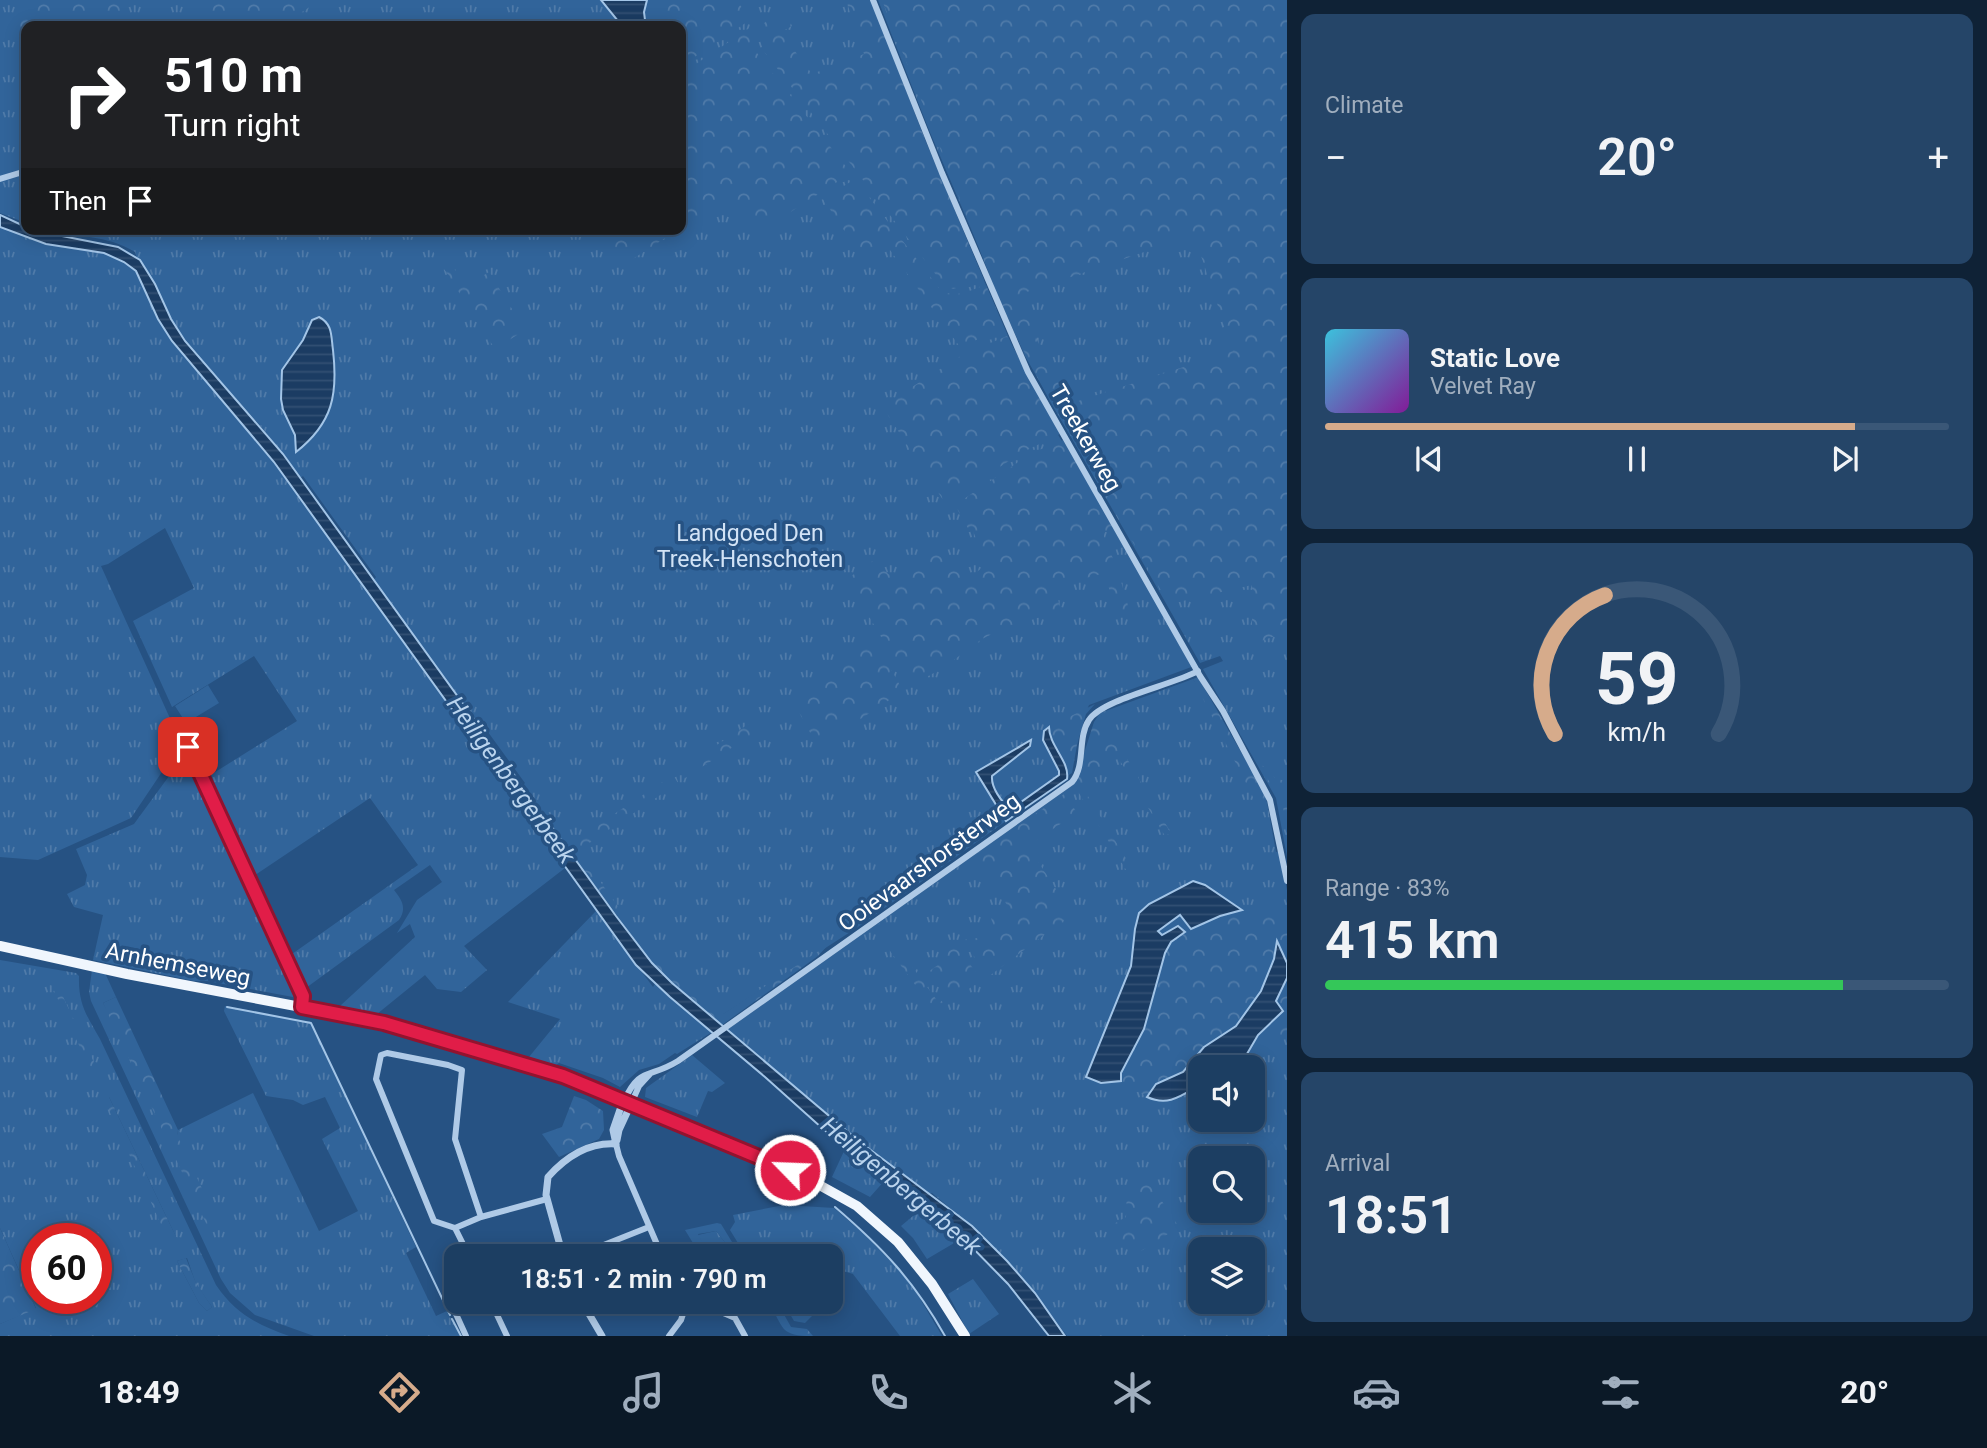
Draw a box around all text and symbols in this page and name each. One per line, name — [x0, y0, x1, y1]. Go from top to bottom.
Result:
text: 510 m — [164, 47, 303, 104]
icon: right — [49, 49, 140, 140]
text: Climate — [1325, 92, 1404, 119]
text: Turn right — [164, 106, 300, 144]
text: 20° — [1597, 127, 1677, 188]
text: − — [1325, 136, 1347, 180]
text: + — [1927, 136, 1949, 180]
icon: arrive — [121, 182, 159, 220]
text: Then — [49, 186, 107, 216]
text: Static Love — [1430, 343, 1560, 373]
text: Velvet Ray — [1430, 373, 1536, 400]
street label: Treekerweg — [1044, 380, 1127, 496]
icon: previous — [1410, 440, 1448, 478]
icon: pause — [1618, 440, 1656, 478]
icon: next — [1826, 440, 1864, 478]
park label: Landgoed Den Treek-Henschoten — [657, 520, 843, 573]
text: 59 — [1595, 636, 1679, 722]
water label: Heiligenbergerbeek — [441, 691, 582, 870]
pin — [158, 717, 218, 777]
text: km/h — [1608, 718, 1666, 747]
icon: arrive — [169, 728, 207, 766]
street label: Ooievaarshorsterweg — [833, 787, 1025, 937]
text: Range · 83% — [1325, 875, 1450, 902]
text: 415 km — [1325, 910, 1500, 971]
street label: Arnhemseweg — [103, 937, 253, 992]
map controls — [1188, 1055, 1265, 1314]
button: sound — [1188, 1055, 1265, 1132]
water label: Heiligenbergerbeek — [815, 1111, 988, 1262]
position arrow — [753, 1133, 827, 1207]
button: search — [1188, 1146, 1265, 1223]
text: Arrival — [1325, 1150, 1390, 1177]
text: 18:51 — [1325, 1185, 1458, 1246]
speed limit sign: 60 — [21, 1223, 112, 1314]
button: layers — [1188, 1237, 1265, 1314]
text: 18:51 · 2 min · 790 m — [520, 1264, 767, 1294]
icon: directions — [375, 1368, 424, 1417]
icon: music — [619, 1368, 668, 1417]
icon: phone — [864, 1368, 913, 1417]
icon: climate — [1108, 1368, 1157, 1417]
icon: car — [1352, 1368, 1401, 1417]
icon: filters — [1596, 1368, 1645, 1417]
text: 18:49 — [98, 1373, 180, 1411]
text: 20° — [1840, 1373, 1889, 1411]

